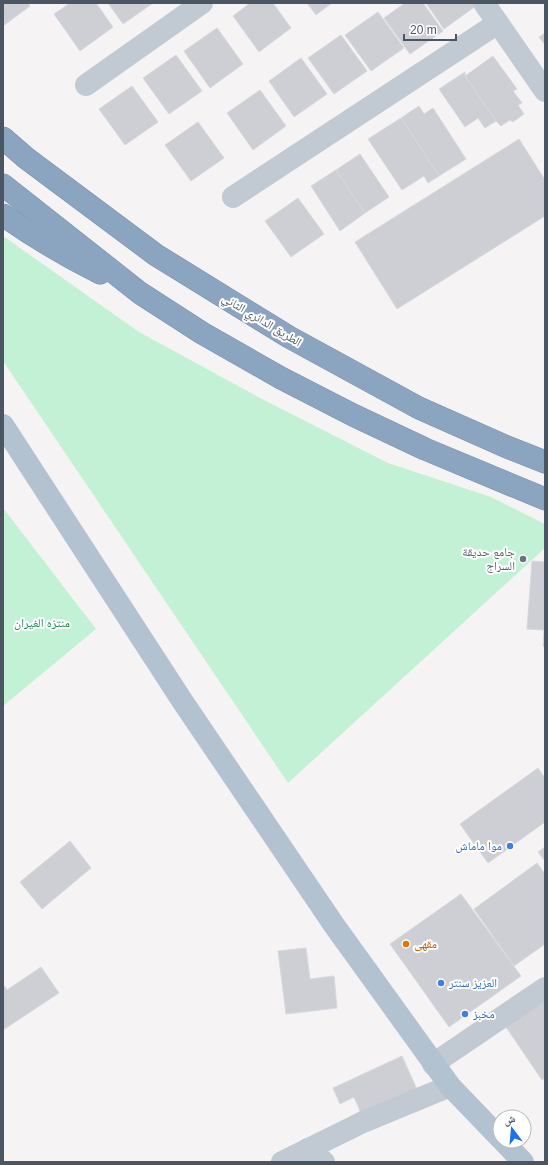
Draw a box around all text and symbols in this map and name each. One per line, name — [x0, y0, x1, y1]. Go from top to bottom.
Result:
scale bar — [404, 16, 456, 42]
text: 20 m — [410, 23, 437, 37]
street label: الطريق الدائري الثاني — [218, 291, 304, 352]
place label: جامع حديقة السراج — [462, 545, 515, 573]
marker: جامع حديقة السراج — [518, 554, 528, 564]
park label: منتزه الغيران — [14, 616, 70, 630]
place label: موا ماماش — [456, 839, 502, 853]
marker: موا ماماش — [505, 841, 515, 851]
place label: مقهى — [414, 937, 437, 951]
marker: مقهى — [401, 939, 411, 949]
place label: العزيز سنتر — [448, 976, 497, 990]
marker: العزيز سنتر — [436, 978, 446, 988]
place label: مخبز — [472, 1007, 495, 1021]
marker: مخبز — [460, 1009, 470, 1019]
north arrow — [492, 1109, 532, 1149]
text: ش — [502, 1112, 517, 1129]

